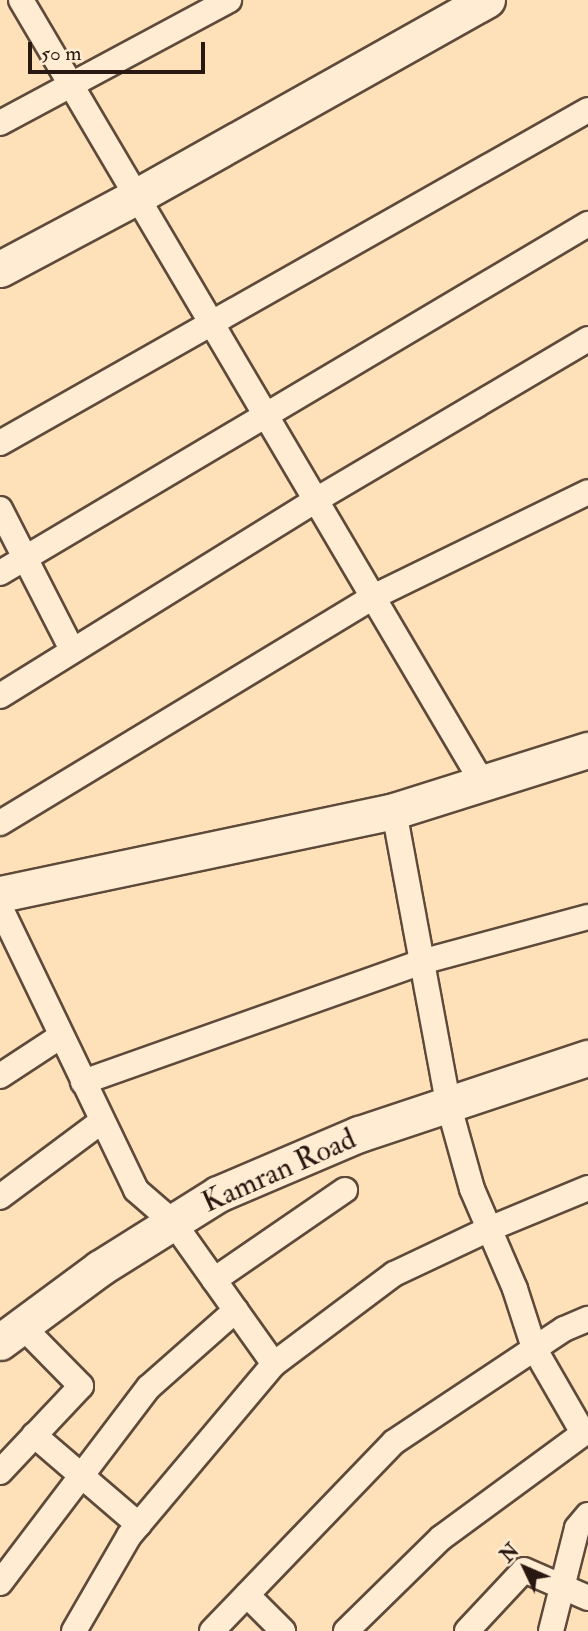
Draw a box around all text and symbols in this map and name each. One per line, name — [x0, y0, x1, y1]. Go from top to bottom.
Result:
scale bar — [32, 28, 208, 72]
text: 50 m — [41, 40, 82, 67]
street label: Kamran Road — [197, 1121, 361, 1221]
north arrow — [490, 1533, 560, 1603]
text: N — [495, 1539, 524, 1568]

